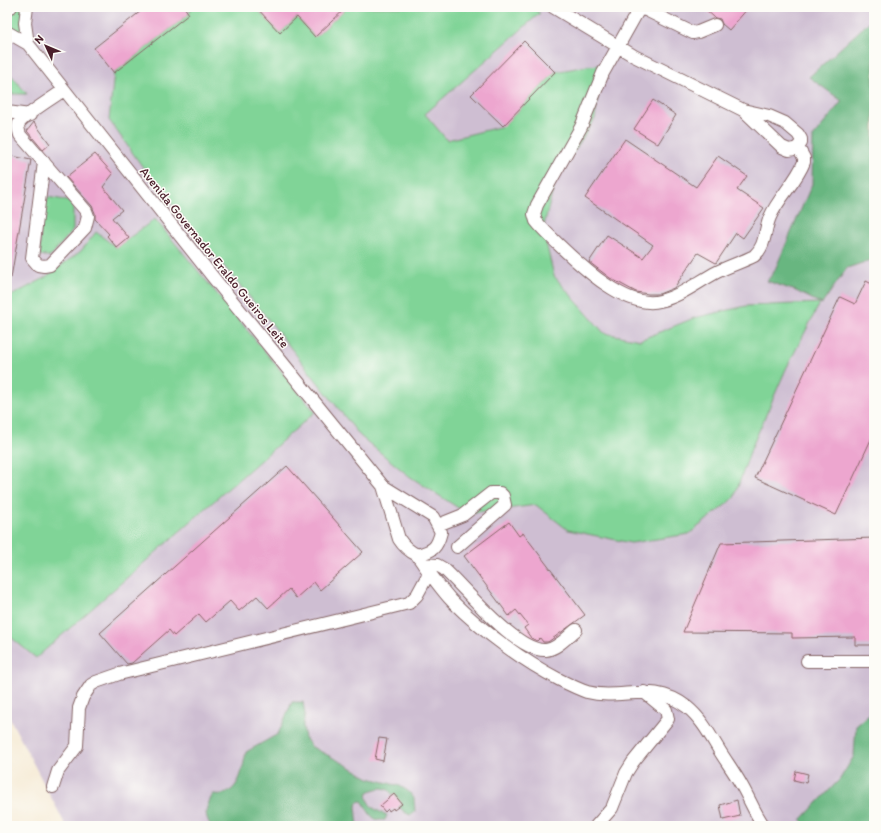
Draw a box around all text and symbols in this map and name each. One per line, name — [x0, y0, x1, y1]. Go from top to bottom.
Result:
north arrow — [26, 26, 66, 66]
text: N — [32, 32, 46, 47]
street label: Avenida Governador Eraldo Gueiros Leite — [137, 164, 292, 351]

